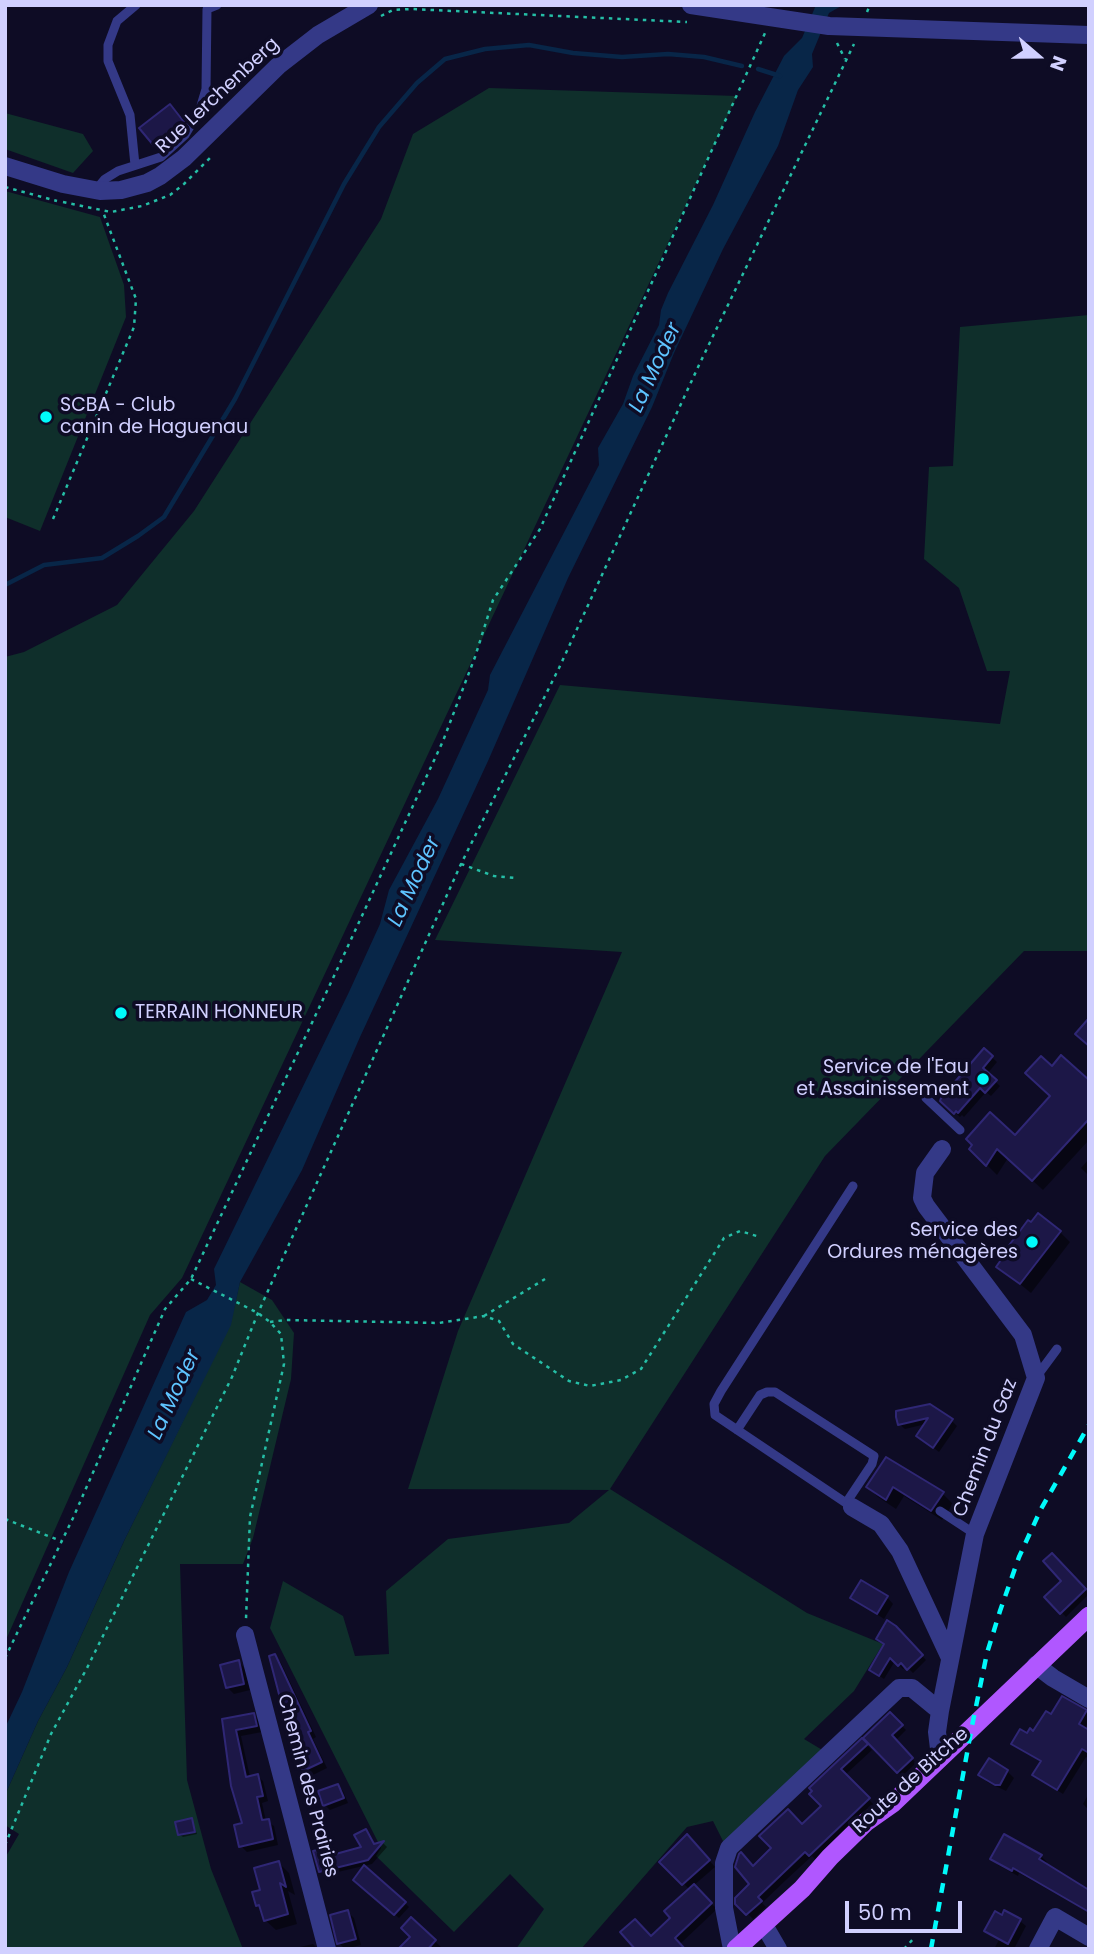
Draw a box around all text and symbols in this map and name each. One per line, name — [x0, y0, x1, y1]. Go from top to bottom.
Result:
north arrow — [1003, 21, 1073, 91]
street label: Rue Lerchenberg — [152, 33, 284, 159]
text: N — [1043, 52, 1073, 75]
water label: La Moder — [624, 319, 688, 417]
place label: SCBA - Club canin de Haguenau — [60, 395, 248, 439]
marker: SCBA - Club canin de Haguenau — [38, 409, 54, 425]
water label: La Moder — [383, 833, 447, 931]
place label: TERRAIN HONNEUR — [135, 1002, 303, 1024]
marker: TERRAIN HONNEUR — [113, 1005, 129, 1021]
place label: Service de l'Eau et Assainissement — [796, 1057, 969, 1101]
marker: Service de l'Eau et Assainissement — [975, 1071, 991, 1087]
place label: Service des Ordures ménagères — [827, 1220, 1018, 1264]
marker: Service des Ordures ménagères — [1024, 1234, 1040, 1250]
water label: La Moder — [143, 1346, 207, 1444]
street label: Chemin du Gaz — [949, 1376, 1023, 1520]
street label: Chemin des Prairies — [272, 1692, 342, 1880]
street label: Route de Bitche — [848, 1723, 974, 1839]
scale bar — [849, 1888, 966, 1932]
text: 50 m — [858, 1898, 912, 1927]

